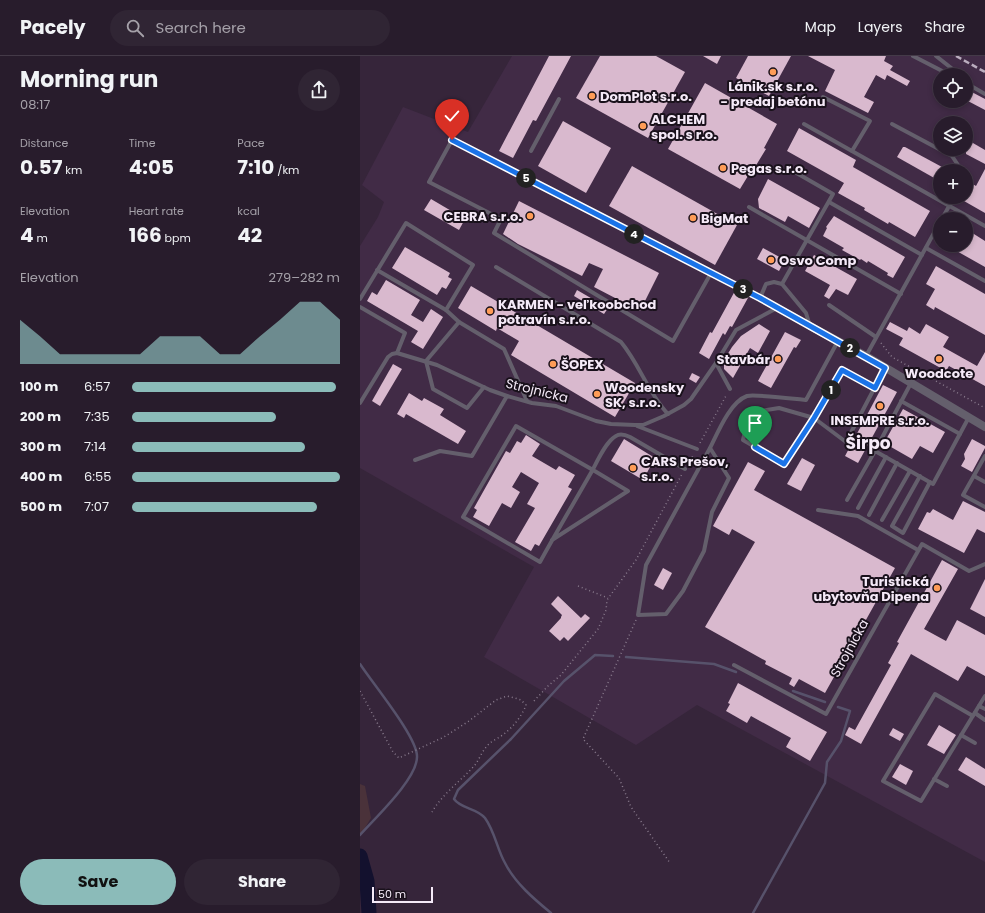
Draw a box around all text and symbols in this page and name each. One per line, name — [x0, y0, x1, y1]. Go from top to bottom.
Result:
search box — [110, 10, 390, 46]
text: Pacely — [20, 14, 86, 41]
icon: search — [124, 17, 146, 39]
text: Search here — [156, 17, 246, 38]
text: Map — [805, 17, 836, 37]
text: Layers — [858, 17, 902, 37]
text: Share — [924, 17, 965, 37]
text: Morning run — [20, 64, 158, 95]
marker: Lánik.sk s.r.o. - predaj betónu — [768, 67, 778, 77]
map controls — [933, 68, 973, 252]
button: locate — [933, 68, 973, 108]
button: share — [298, 69, 340, 111]
place label: Lánik.sk s.r.o. - predaj betónu — [721, 77, 825, 111]
place label: DomPlot s.r.o. — [600, 87, 692, 106]
marker: DomPlot s.r.o. — [587, 91, 597, 101]
text: 08:17 — [20, 95, 50, 114]
pin — [435, 99, 469, 140]
icon: check — [441, 105, 463, 127]
place label: ALCHEM spol. s r.o. — [651, 110, 717, 144]
button: layers — [933, 116, 973, 156]
marker: ALCHEM spol. s r.o. — [638, 121, 648, 131]
text: Distance — [20, 135, 68, 151]
text: Time — [129, 135, 155, 151]
text: Pace — [237, 135, 265, 151]
text: 0.57 — [20, 153, 62, 181]
text: 4:05 — [129, 153, 174, 181]
text: 7:10 — [237, 153, 274, 181]
place label: Pegas s.r.o. — [731, 159, 807, 178]
text: km — [62, 162, 82, 178]
text: /km — [274, 162, 299, 178]
marker: Pegas s.r.o. — [718, 163, 728, 173]
button: + — [933, 164, 973, 204]
pin: 5 — [516, 168, 536, 188]
text: 5 — [522, 170, 530, 186]
text: Elevation — [20, 203, 70, 219]
text: Heart rate — [129, 203, 184, 219]
text: kcal — [237, 203, 260, 219]
place label: CEBRA s.r.o. — [444, 207, 522, 226]
place label: BigMat — [701, 209, 748, 228]
marker: CEBRA s.r.o. — [525, 211, 535, 221]
button: − — [933, 212, 973, 252]
marker: BigMat — [688, 213, 698, 223]
text: 4 — [20, 221, 34, 249]
text: 166 — [129, 221, 162, 249]
text: 42 — [237, 221, 262, 249]
pin: 4 — [624, 224, 644, 244]
text: 4 — [630, 226, 638, 242]
text: m — [34, 230, 48, 246]
text: bpm — [162, 230, 191, 246]
place label: Osvo Comp — [779, 251, 857, 270]
marker: Osvo Comp — [766, 255, 776, 265]
text: Elevation — [20, 268, 79, 287]
text: 279–282 m — [268, 268, 340, 287]
pin: 3 — [733, 279, 753, 299]
text: 3 — [740, 281, 746, 297]
place label: KARMEN - veľkoobchod potravín s.r.o. — [498, 295, 657, 329]
marker: KARMEN - veľkoobchod potravín s.r.o. — [485, 306, 495, 316]
pin: 2 — [840, 338, 860, 358]
text: 2 — [847, 340, 853, 356]
place label: Stavbár — [717, 350, 770, 369]
marker: Stavbár — [773, 354, 783, 364]
marker: Woodcote — [934, 354, 944, 364]
place label: ŠOPEX — [561, 355, 604, 374]
marker: ŠOPEX — [548, 359, 558, 369]
place label: Woodcote — [905, 364, 973, 383]
street label: Strojnícka — [504, 374, 570, 407]
text: 100 m — [20, 377, 58, 396]
text: 6:57 — [84, 377, 110, 396]
place label: Woodensky SK, s.r.o. — [605, 378, 685, 412]
pin: 1 — [821, 380, 841, 400]
text: 1 — [829, 382, 833, 398]
marker: Woodensky SK, s.r.o. — [592, 389, 602, 399]
marker: INSEMPRE s.r.o. — [875, 401, 885, 411]
pin — [738, 406, 772, 447]
text: 200 m — [20, 407, 61, 426]
text: 7:35 — [84, 407, 110, 426]
place label: INSEMPRE s.r.o. — [830, 411, 930, 430]
icon: arrive — [744, 412, 766, 434]
district label: Širpo — [845, 431, 891, 455]
text: 300 m — [20, 437, 61, 456]
text: 7:14 — [84, 437, 106, 456]
place label: CARS Prešov, s.r.o. — [641, 452, 729, 486]
marker: CARS Prešov, s.r.o. — [628, 463, 638, 473]
text: 400 m — [20, 467, 62, 486]
text: 6:55 — [84, 467, 111, 486]
text: 500 m — [20, 497, 62, 516]
text: 7:07 — [84, 497, 109, 516]
place label: Turistická ubytovňa Dipena — [813, 572, 929, 606]
marker: Turistická ubytovňa Dipena — [932, 583, 942, 593]
street label: Strojnícka — [826, 616, 873, 681]
button: Save — [20, 859, 176, 905]
button: Share — [184, 859, 340, 905]
scale bar — [372, 885, 433, 904]
text: 50 m — [378, 886, 406, 902]

